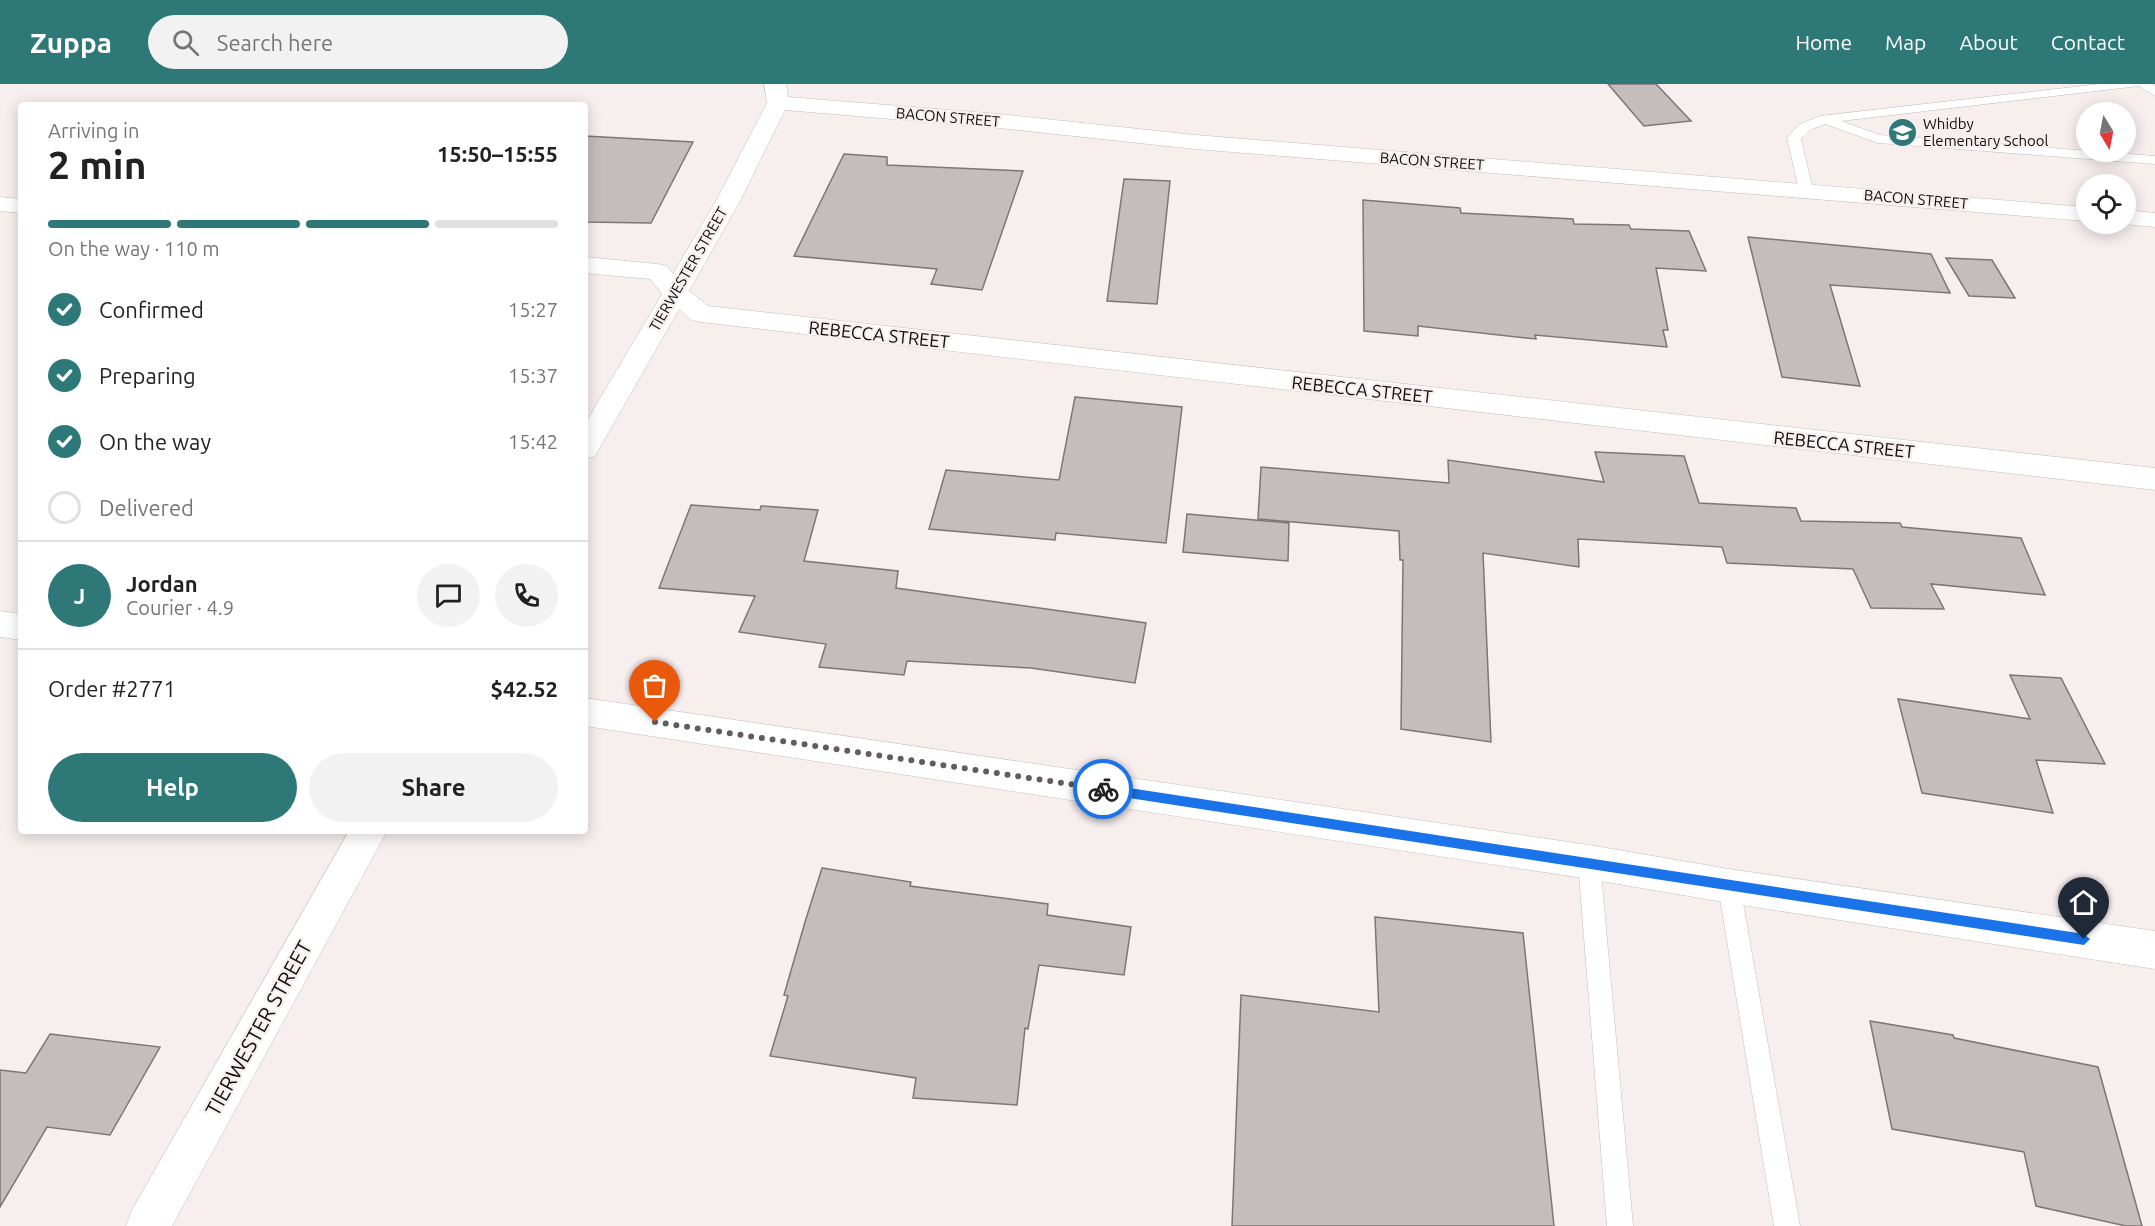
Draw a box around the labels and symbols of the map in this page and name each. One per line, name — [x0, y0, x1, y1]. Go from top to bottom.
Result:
north arrow — [2076, 102, 2136, 162]
street label: BACON STREET — [895, 104, 1002, 130]
place label: Whidby Elementary School — [1923, 115, 2049, 149]
school or university icon: Whidby Elementary School — [1886, 116, 1918, 148]
street label: BACON STREET — [1379, 149, 1485, 173]
street label: BACON STREET — [1863, 186, 1970, 212]
street label: TIERWESTER STREET — [646, 203, 731, 334]
street label: REBECCA STREET — [808, 317, 950, 351]
street label: REBECCA STREET — [1291, 372, 1433, 406]
street label: REBECCA STREET — [1773, 427, 1915, 461]
pin — [629, 660, 680, 722]
courier — [1073, 759, 1133, 819]
pin — [2058, 877, 2109, 939]
street label: TIERWESTER STREET — [200, 936, 316, 1120]

